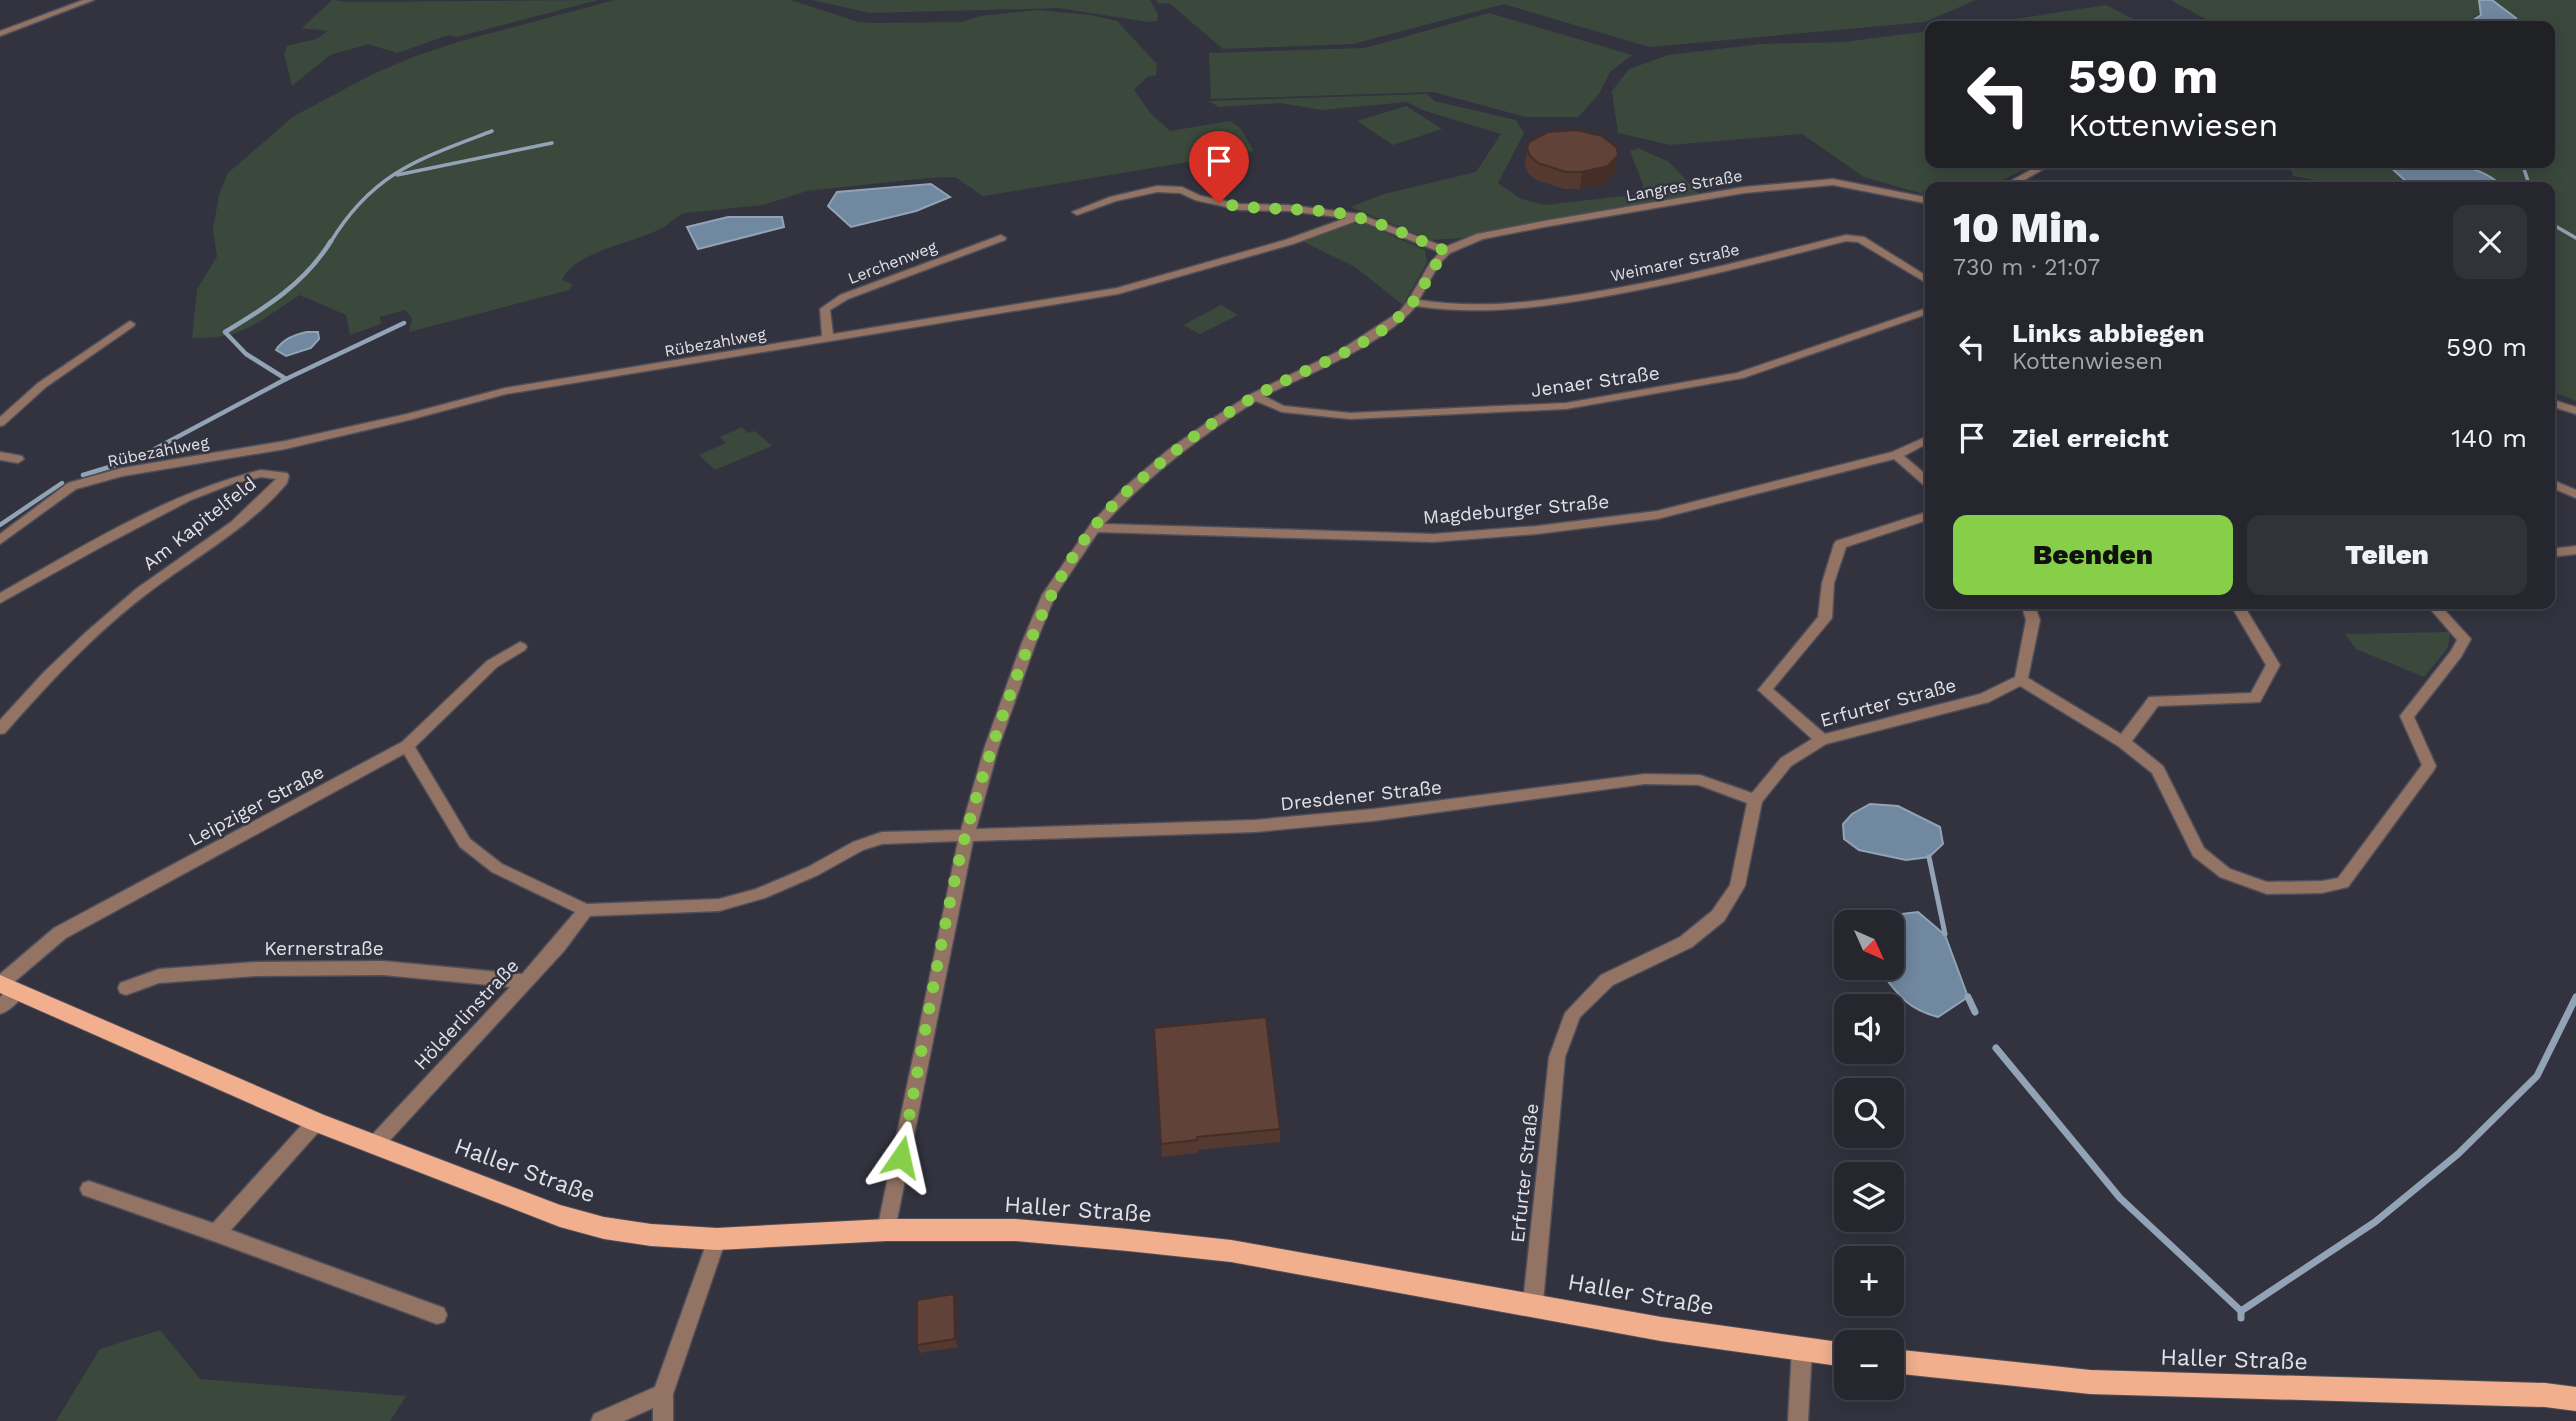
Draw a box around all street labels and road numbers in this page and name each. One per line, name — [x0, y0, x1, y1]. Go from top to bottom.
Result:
street label: Langres Straße — [1624, 166, 1744, 205]
street label: Lerchenweg — [845, 237, 940, 288]
street label: Weimarer Straße — [1609, 240, 1741, 285]
street label: Rübezahlweg — [663, 324, 768, 361]
street label: Jenaer Straße — [1529, 361, 1661, 402]
street label: Rübezahlweg — [106, 432, 211, 471]
street label: Am Kapitelfeld — [138, 472, 261, 575]
street label: Magdeburger Straße — [1422, 490, 1610, 529]
street label: Erfurter Straße — [1818, 673, 1959, 732]
street label: Leipziger Straße — [185, 760, 328, 851]
street label: Dresdener Straße — [1279, 776, 1443, 815]
street label: Kernerstraße — [264, 937, 384, 960]
street label: Hölderlinstraße — [409, 954, 524, 1075]
street label: Erfurter Straße — [1506, 1102, 1543, 1244]
street label: Haller Straße — [451, 1133, 599, 1208]
street label: Haller Straße — [1003, 1191, 1153, 1228]
street label: Haller Straße — [1566, 1268, 1716, 1321]
street label: Haller Straße — [2160, 1343, 2308, 1376]

